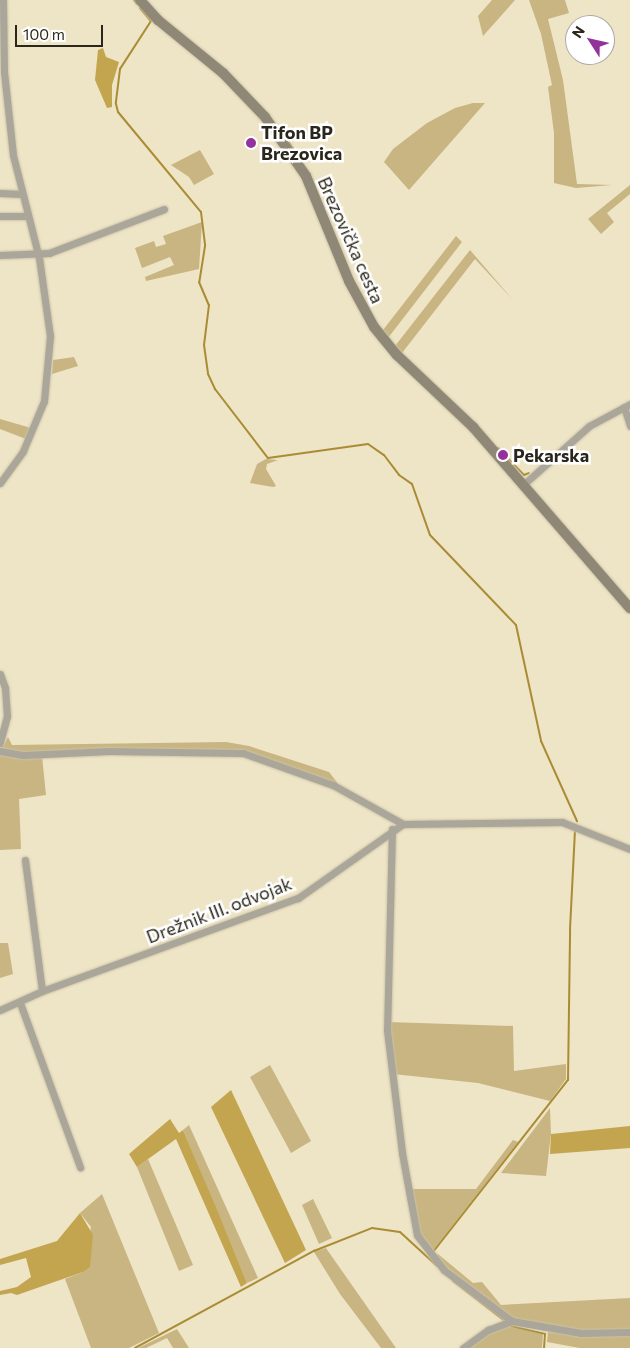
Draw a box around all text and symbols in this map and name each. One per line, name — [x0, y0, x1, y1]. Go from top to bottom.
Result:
scale bar — [18, 15, 105, 47]
north arrow — [565, 15, 615, 65]
text: N — [568, 23, 588, 41]
text: 100 m — [23, 25, 65, 43]
place label: Tifon BP Brezovica — [261, 122, 342, 164]
marker: Tifon BP Brezovica — [245, 137, 257, 149]
street label: Brezovička cesta — [313, 173, 389, 307]
place label: Pekarska — [513, 444, 589, 466]
marker: Pekarska — [497, 449, 509, 461]
street label: Drežnik III. odvojak — [143, 872, 295, 948]

